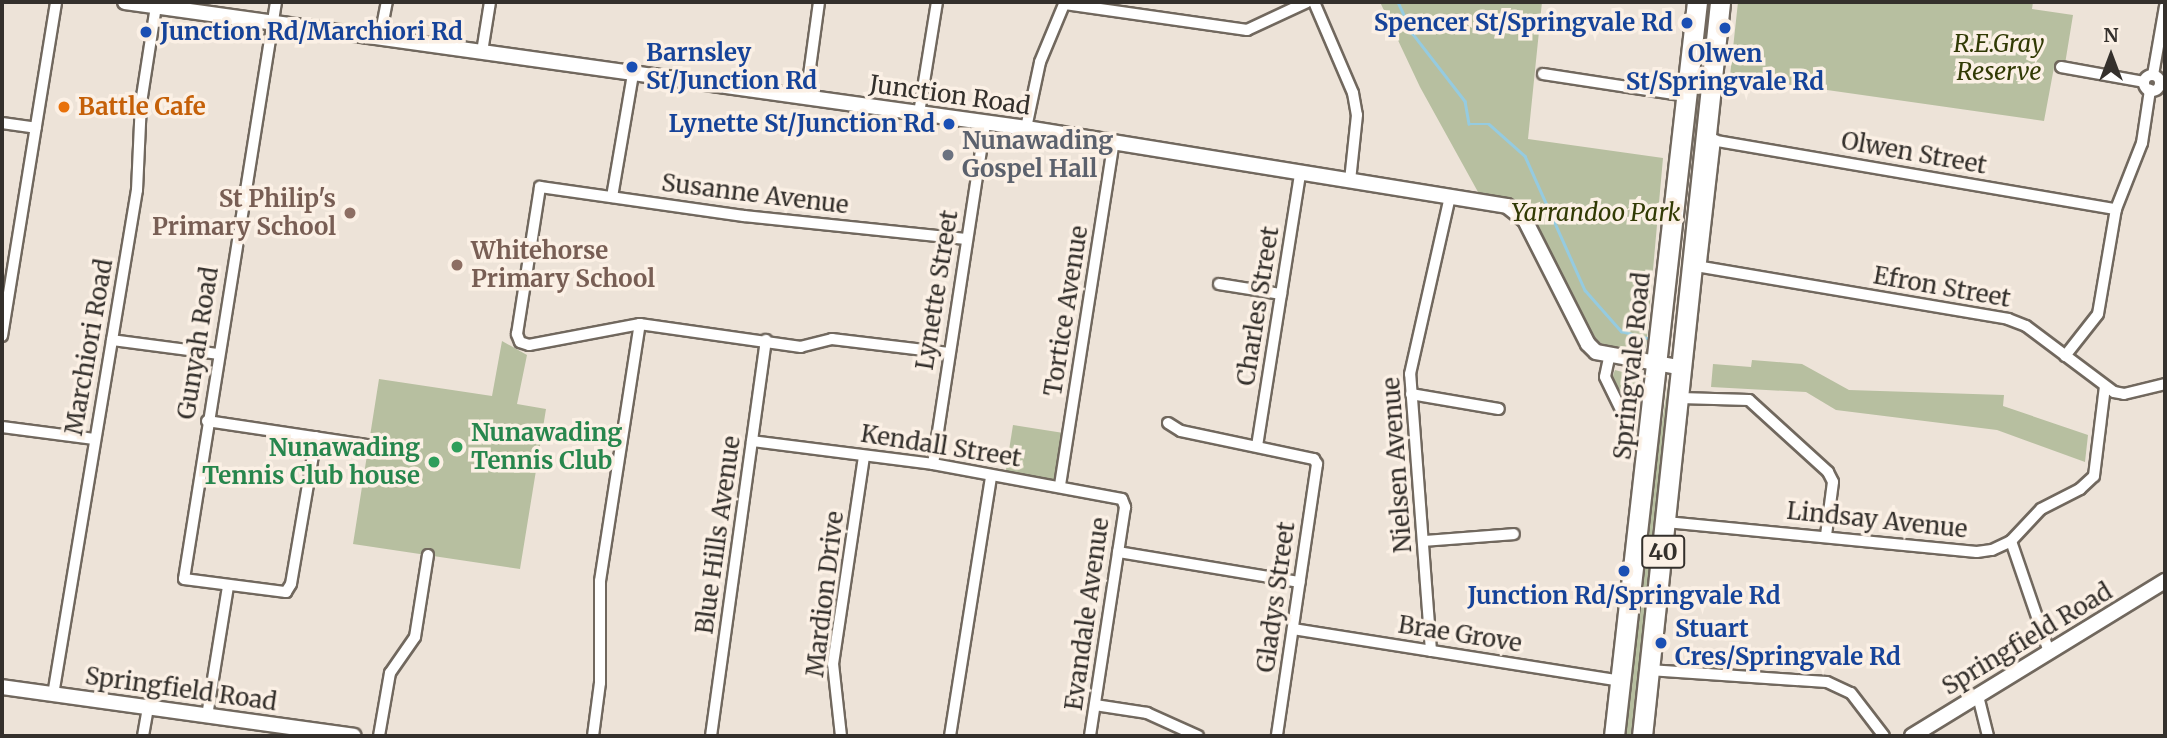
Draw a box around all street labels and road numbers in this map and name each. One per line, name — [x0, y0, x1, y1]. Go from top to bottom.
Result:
street label: Junction Road — [868, 69, 1032, 121]
street label: Olwen Street — [1839, 126, 1989, 180]
street label: Susanne Avenue — [660, 168, 850, 220]
street label: Lynette Street — [910, 208, 964, 372]
street label: Tortice Avenue — [1038, 224, 1094, 398]
street label: Charles Street — [1231, 224, 1285, 388]
street label: Marchiori Road — [59, 257, 119, 437]
street label: Efron Street — [1871, 261, 2013, 313]
street label: Gunyah Road — [172, 265, 224, 421]
street label: Springvale Road — [1608, 271, 1656, 461]
street label: Nielsen Avenue — [1376, 376, 1418, 554]
street label: Kendall Street — [859, 419, 1023, 473]
street label: Blue Hills Avenue — [690, 434, 746, 636]
street label: Lindsay Avenue — [1785, 496, 1969, 544]
street label: Mardion Drive — [801, 509, 849, 679]
street label: Evandale Avenue — [1059, 516, 1115, 712]
street label: Gladys Street — [1251, 520, 1301, 674]
road number: 40 — [1640, 532, 1686, 572]
street label: Springfield Road — [1937, 577, 2117, 701]
street label: Brae Grove — [1396, 610, 1524, 658]
street label: Springfield Road — [83, 661, 279, 717]

